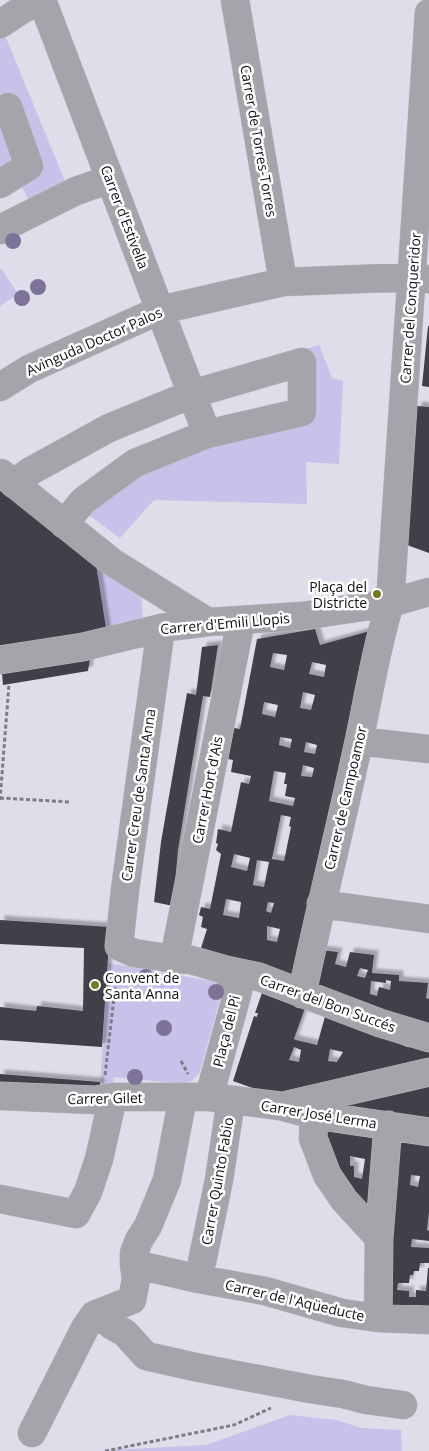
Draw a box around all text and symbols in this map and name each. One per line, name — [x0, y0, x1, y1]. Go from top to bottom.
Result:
street label: Carrer de Torres-Torres — [236, 63, 282, 219]
street label: Carrer d'Estivella — [96, 162, 154, 272]
street label: Carrer del Conqueridor — [395, 231, 425, 384]
street label: Avinguda Doctor Palos — [23, 302, 165, 380]
place label: Plaça del Districte — [309, 577, 367, 612]
marker: Plaça del Districte — [371, 588, 383, 600]
street label: Carrer d'Emili Llopis — [159, 608, 291, 638]
street label: Carrer Creu de Santa Anna — [116, 707, 160, 883]
street label: Carrer de Campoamor — [319, 724, 371, 872]
street label: Carrer Hort d'Ais — [187, 734, 227, 845]
place label: Convent de Santa Anna — [105, 968, 179, 1003]
street label: Carrer del Bon Succés — [258, 970, 399, 1036]
marker: Convent de Santa Anna — [89, 979, 101, 991]
street label: Plaça del Pi — [208, 993, 244, 1069]
street label: Carrer Gilet — [67, 1088, 143, 1108]
street label: Carrer José Lerma — [260, 1095, 378, 1133]
street label: Carrer Quinto Fabio — [196, 1116, 238, 1246]
street label: Carrer de l'Aqüeducte — [223, 1275, 367, 1325]

